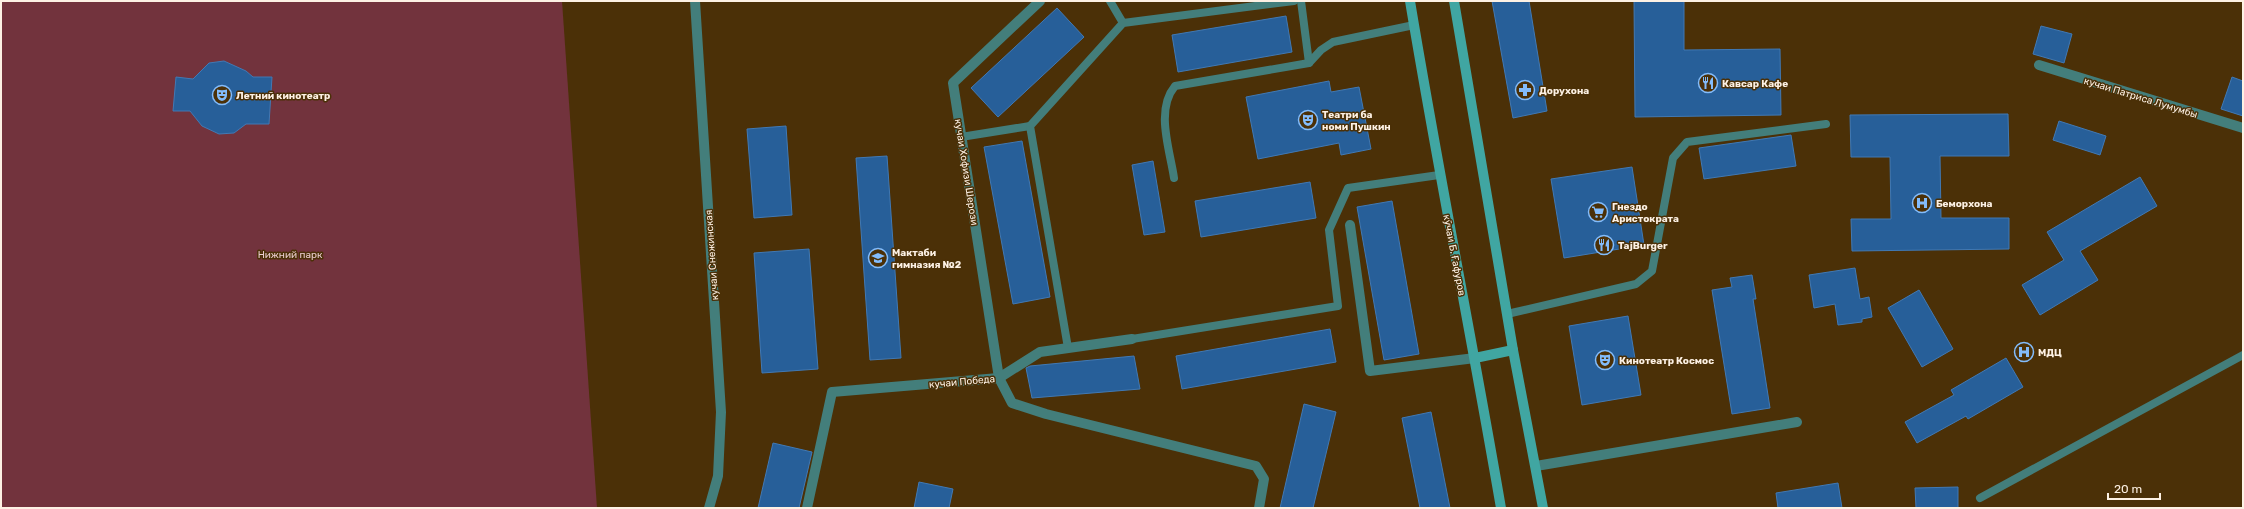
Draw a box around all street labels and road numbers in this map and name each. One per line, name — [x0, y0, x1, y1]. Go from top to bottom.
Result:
street label: кучаи Патриса Лумумбы — [2082, 75, 2199, 121]
street label: кучаи Хофизи Шерози — [952, 118, 980, 226]
street label: кучаи Снежинская — [703, 209, 721, 301]
street label: кӯчаи Б. Ғафуров — [1440, 214, 1468, 297]
street label: кучаи Победа — [929, 373, 996, 391]

